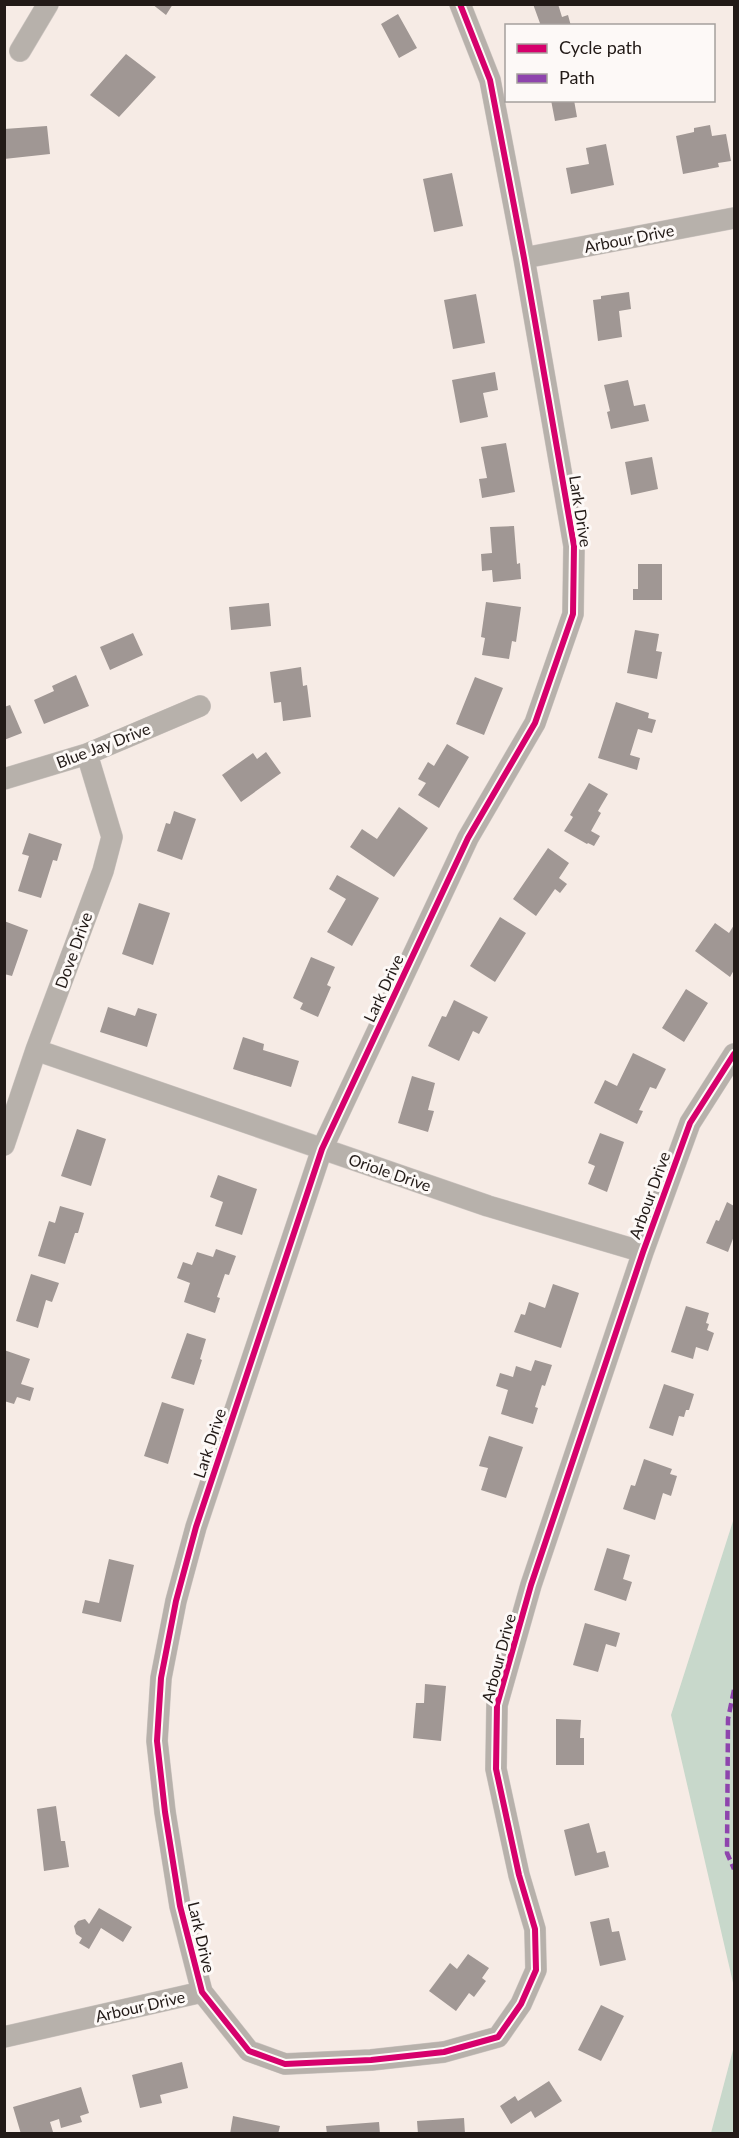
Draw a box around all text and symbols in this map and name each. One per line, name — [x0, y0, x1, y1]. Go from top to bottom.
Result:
legend — [505, 24, 715, 102]
text: Cycle path — [559, 36, 642, 58]
text: Path — [559, 66, 595, 88]
street label: Arbour Drive — [582, 220, 676, 256]
street label: Lark Drive — [566, 474, 596, 548]
street label: Blue Jay Drive — [53, 718, 153, 772]
street label: Dove Drive — [50, 909, 96, 991]
street label: Lark Drive — [359, 951, 407, 1025]
street label: Oriole Drive — [346, 1149, 434, 1195]
street label: Arbour Drive — [624, 1149, 674, 1241]
street label: Lark Drive — [189, 1406, 229, 1480]
street label: Arbour Drive — [477, 1611, 519, 1705]
street label: Lark Drive — [185, 1900, 219, 1974]
street label: Arbour Drive — [93, 1986, 187, 2026]

